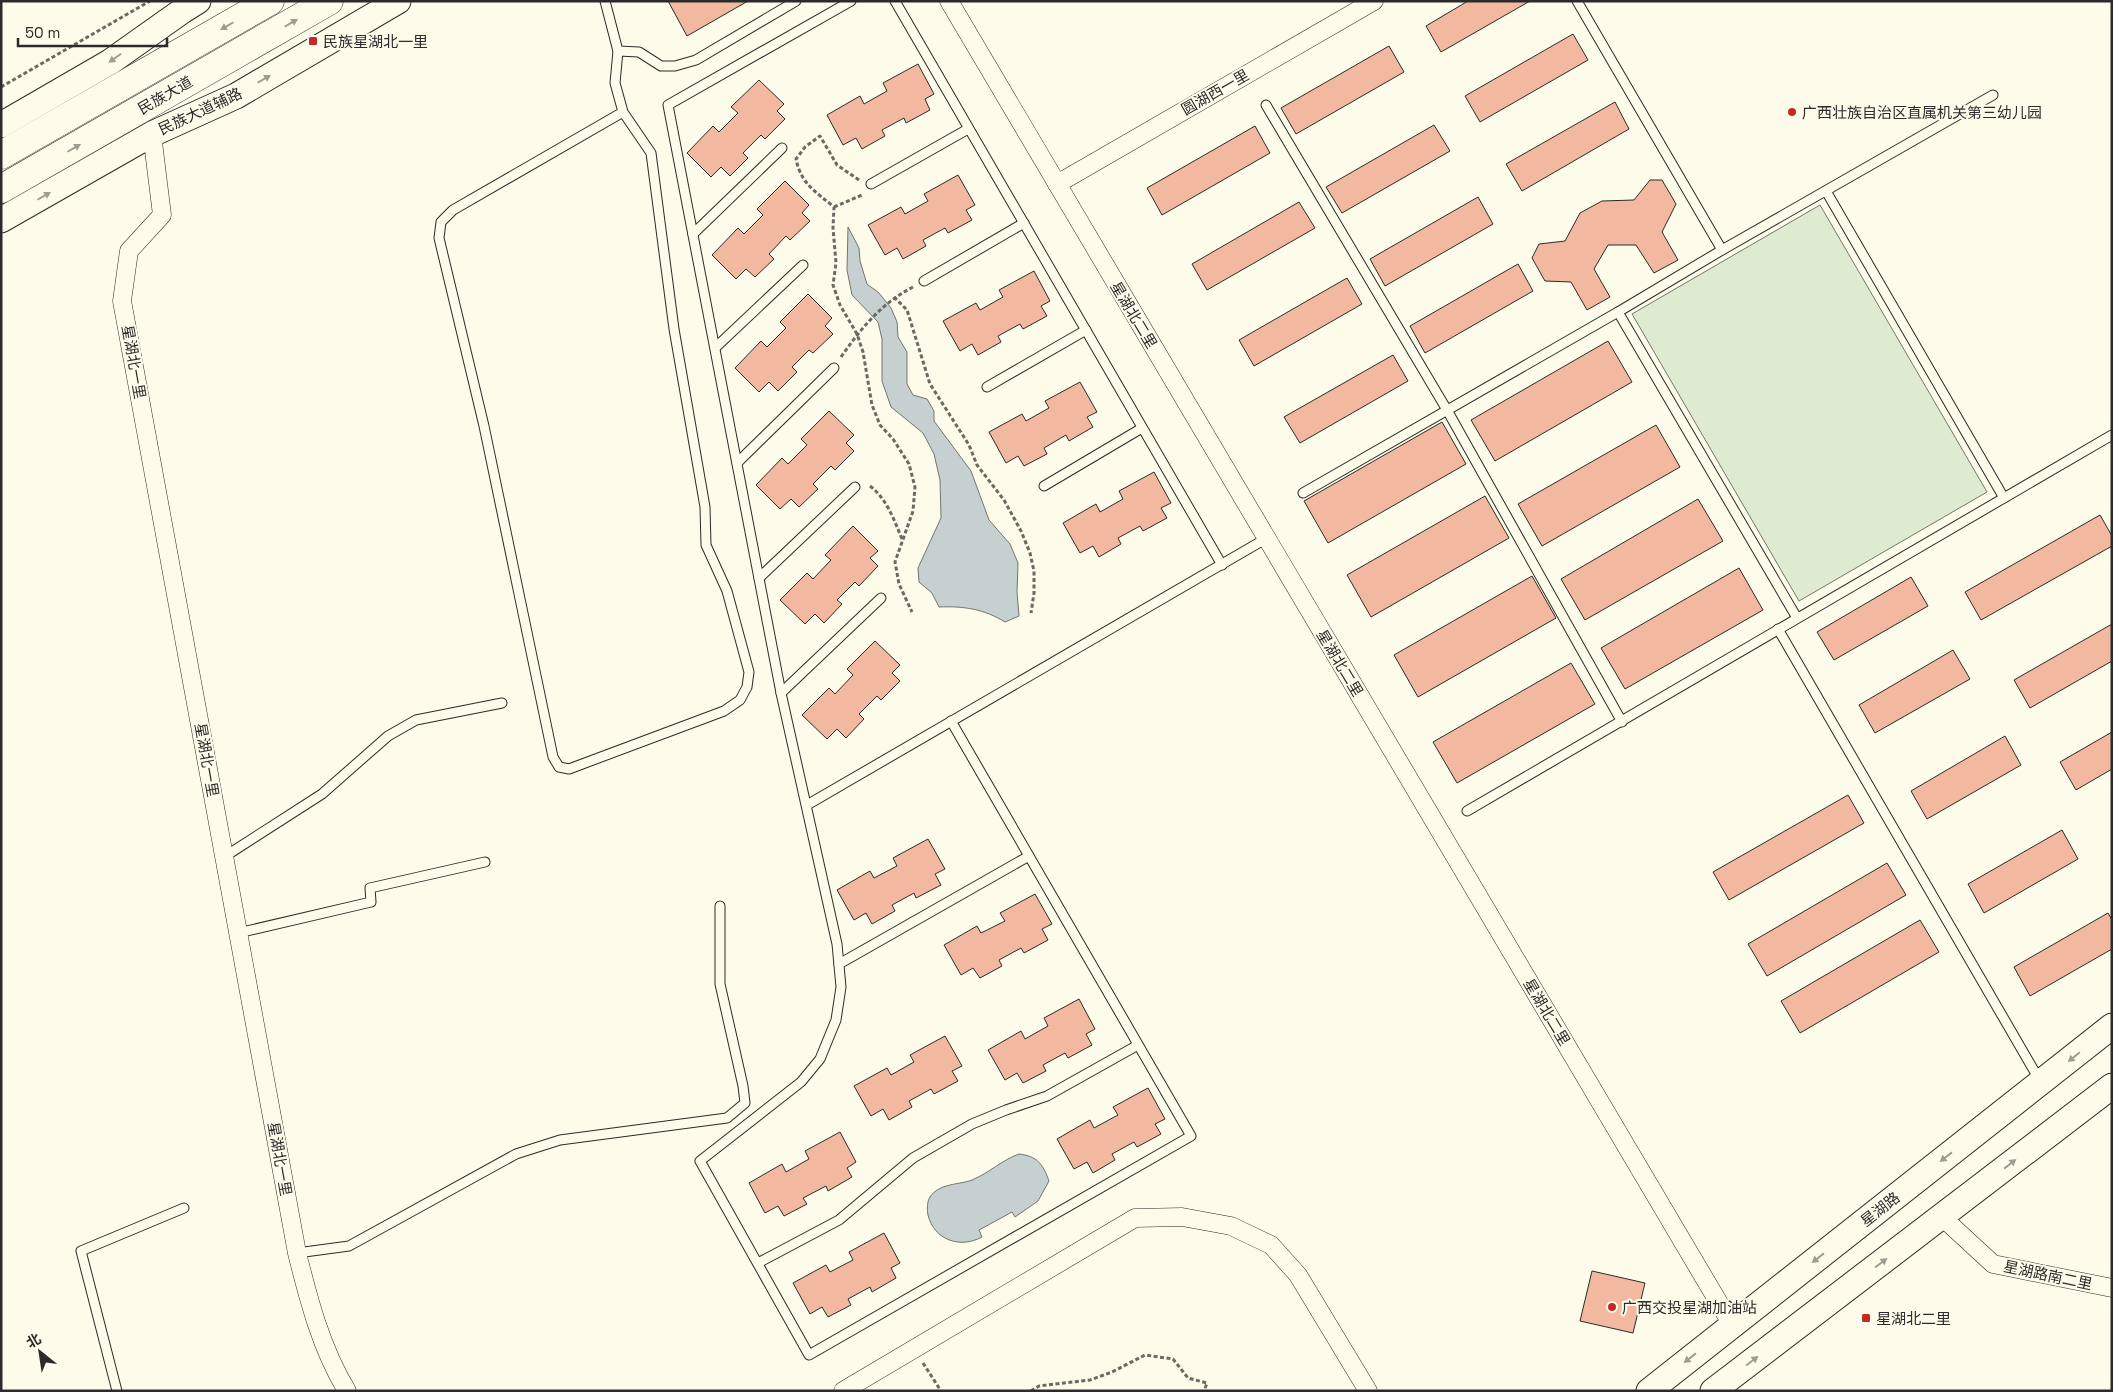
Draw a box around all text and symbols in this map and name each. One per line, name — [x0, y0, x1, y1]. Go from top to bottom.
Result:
scale bar — [18, 15, 166, 47]
one-way arrow — [284, 19, 297, 28]
one-way arrow — [221, 21, 234, 30]
text: 50 m — [25, 23, 60, 42]
place label: 民族星湖北一里 — [323, 32, 428, 51]
marker: 民族星湖北一里 — [307, 35, 319, 47]
one-way arrow — [108, 54, 122, 63]
street label: 圆湖西一里 — [1178, 65, 1252, 119]
street label: 民族大道 — [134, 72, 196, 118]
one-way arrow — [258, 75, 271, 84]
street label: 民族大道辅路 — [155, 83, 245, 139]
place label: 广西壮族自治区直属机关第三幼儿园 — [1802, 103, 2042, 122]
marker: 广西壮族自治区直属机关第三幼儿园 — [1786, 106, 1798, 118]
one-way arrow — [67, 143, 80, 152]
one-way arrow — [36, 192, 51, 200]
street label: 星湖北二里 — [1107, 278, 1161, 352]
street label: 星湖北一里 — [118, 323, 150, 401]
street label: 星湖北二里 — [1313, 626, 1367, 700]
street label: 星湖北一里 — [191, 721, 223, 799]
street label: 星湖北二里 — [1520, 975, 1574, 1049]
one-way arrow — [2067, 1051, 2080, 1062]
street label: 星湖北一里 — [264, 1120, 296, 1198]
one-way arrow — [1940, 1152, 1953, 1163]
one-way arrow — [2003, 1159, 2016, 1170]
street label: 星湖路 — [1856, 1188, 1904, 1230]
one-way arrow — [1812, 1252, 1825, 1263]
street label: 星湖路南二里 — [2002, 1256, 2094, 1294]
one-way arrow — [1874, 1258, 1888, 1268]
place label: 广西交投星湖加油站 — [1622, 1298, 1757, 1317]
marker: 广西交投星湖加油站 — [1606, 1301, 1618, 1313]
place label: 星湖北二里 — [1876, 1309, 1951, 1328]
marker: 星湖北二里 — [1860, 1312, 1872, 1324]
north arrow — [15, 1327, 65, 1377]
text: 北 — [23, 1329, 44, 1352]
one-way arrow — [1684, 1353, 1697, 1363]
one-way arrow — [1745, 1356, 1758, 1367]

